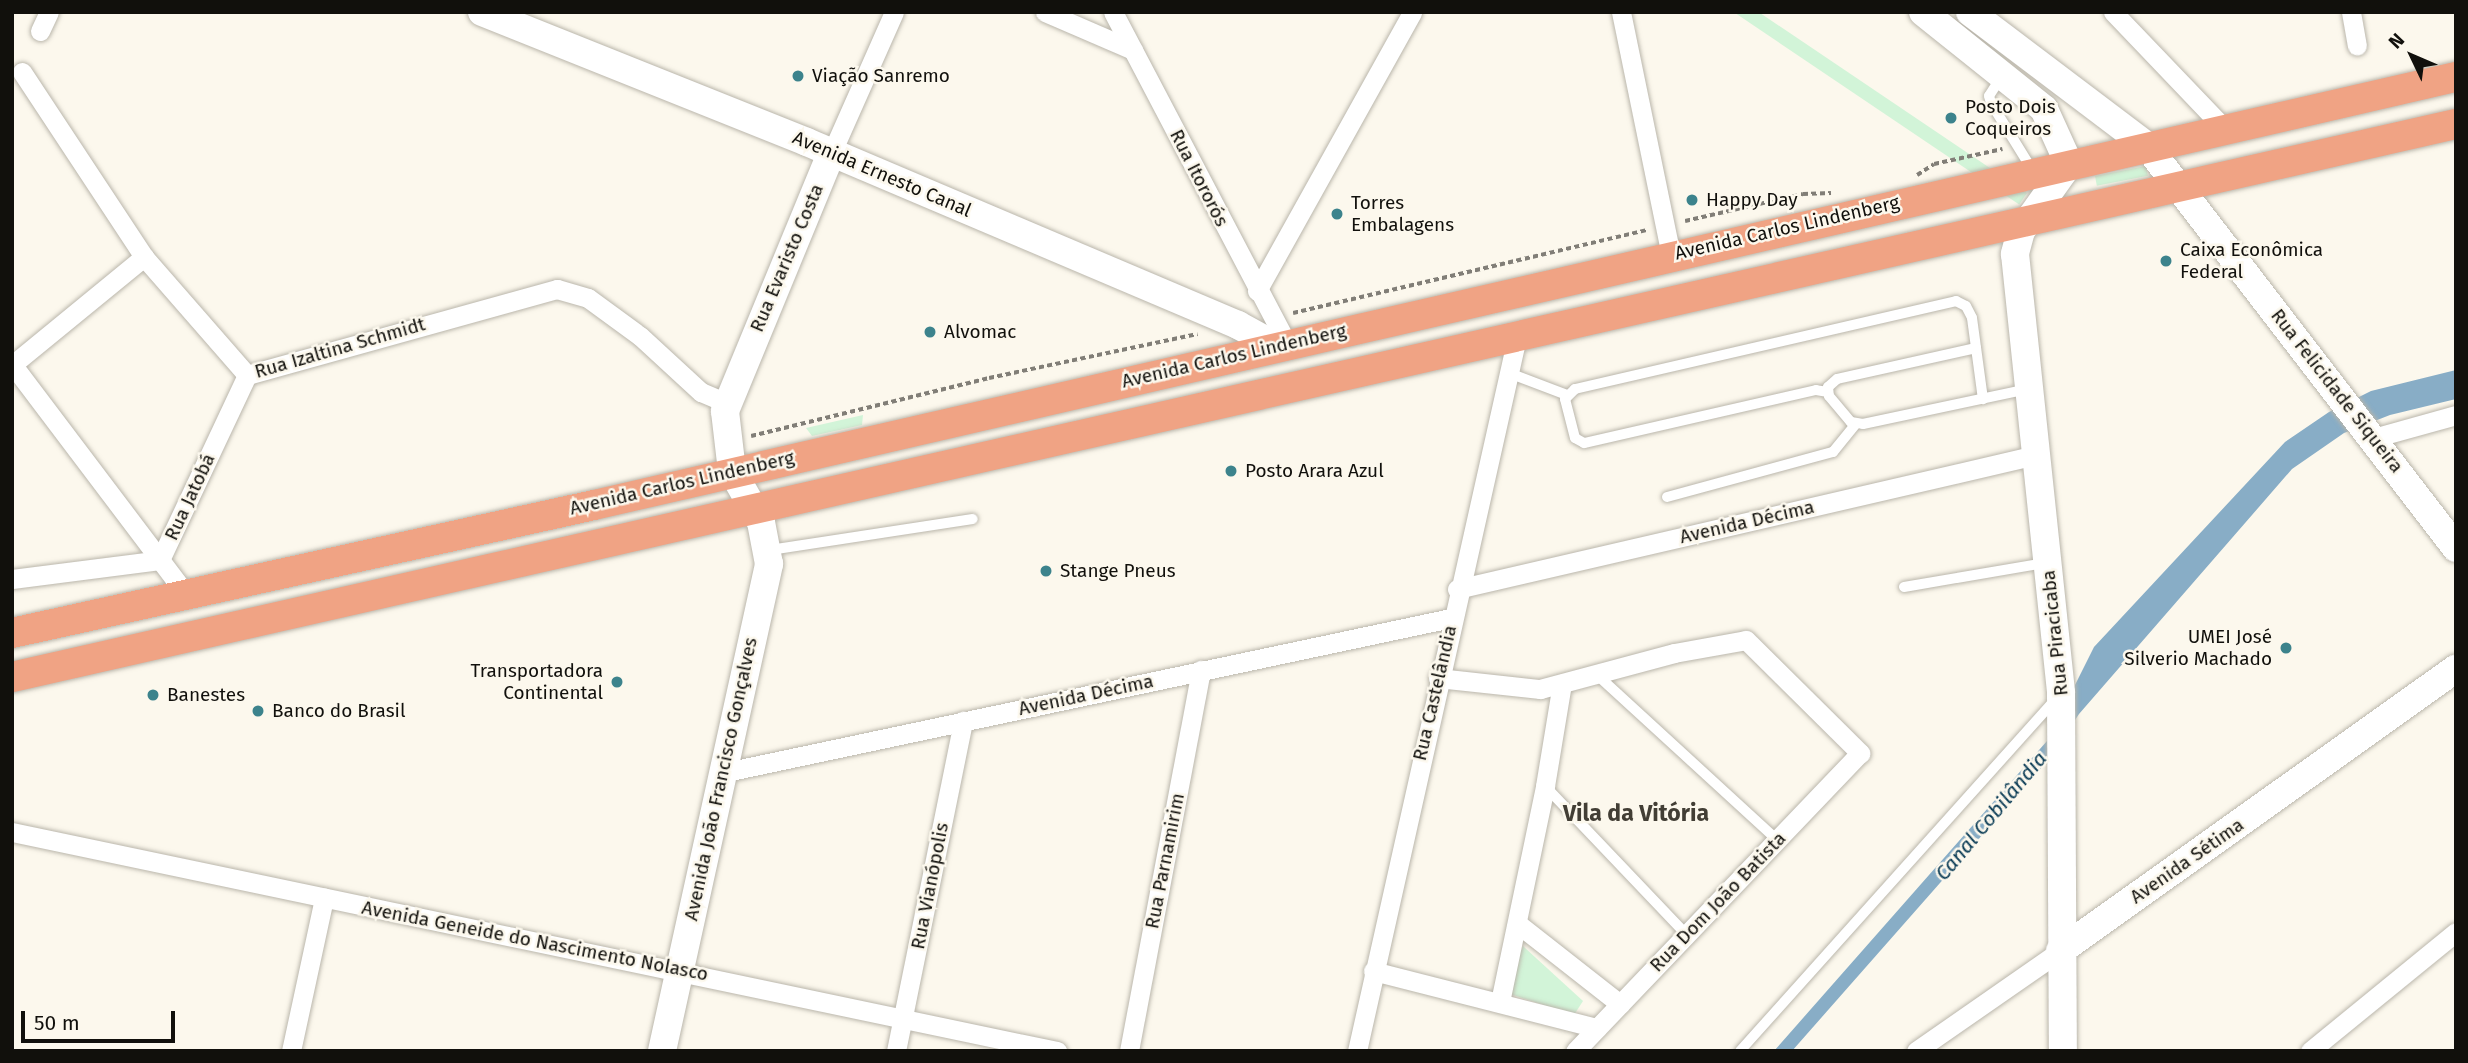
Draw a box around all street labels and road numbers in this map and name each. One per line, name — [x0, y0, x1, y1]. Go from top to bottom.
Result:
street label: Avenida Ernesto Canal — [789, 126, 975, 222]
street label: Rua Itororós — [1165, 126, 1233, 230]
street label: Rua Evaristo Costa — [746, 181, 828, 335]
street label: Avenida Carlos Lindenberg — [1673, 191, 1901, 265]
street label: Rua Felicidade Siqueira — [2266, 305, 2408, 477]
street label: Rua Izaltina Schmidt — [252, 313, 428, 383]
street label: Avenida Carlos Lindenberg — [1120, 319, 1348, 393]
street label: Avenida Carlos Lindenberg — [568, 446, 796, 520]
street label: Rua Jatobá — [160, 450, 220, 544]
street label: Avenida Décima — [1678, 495, 1816, 549]
street label: Rua Piracicaba — [2037, 569, 2073, 697]
street label: Rua Castelândia — [1408, 623, 1462, 763]
street label: Avenida João Francisco Gonçalves — [680, 635, 762, 923]
street label: Avenida Décima — [1016, 670, 1156, 720]
street label: Rua Parnamirim — [1141, 791, 1189, 931]
street label: Avenida Sétima — [2126, 813, 2248, 909]
street label: Rua Vianópolis — [907, 821, 953, 951]
street label: Rua Dom João Batista — [1645, 827, 1791, 977]
street label: Avenida Geneide do Nascimento Nolasco — [360, 896, 710, 986]

